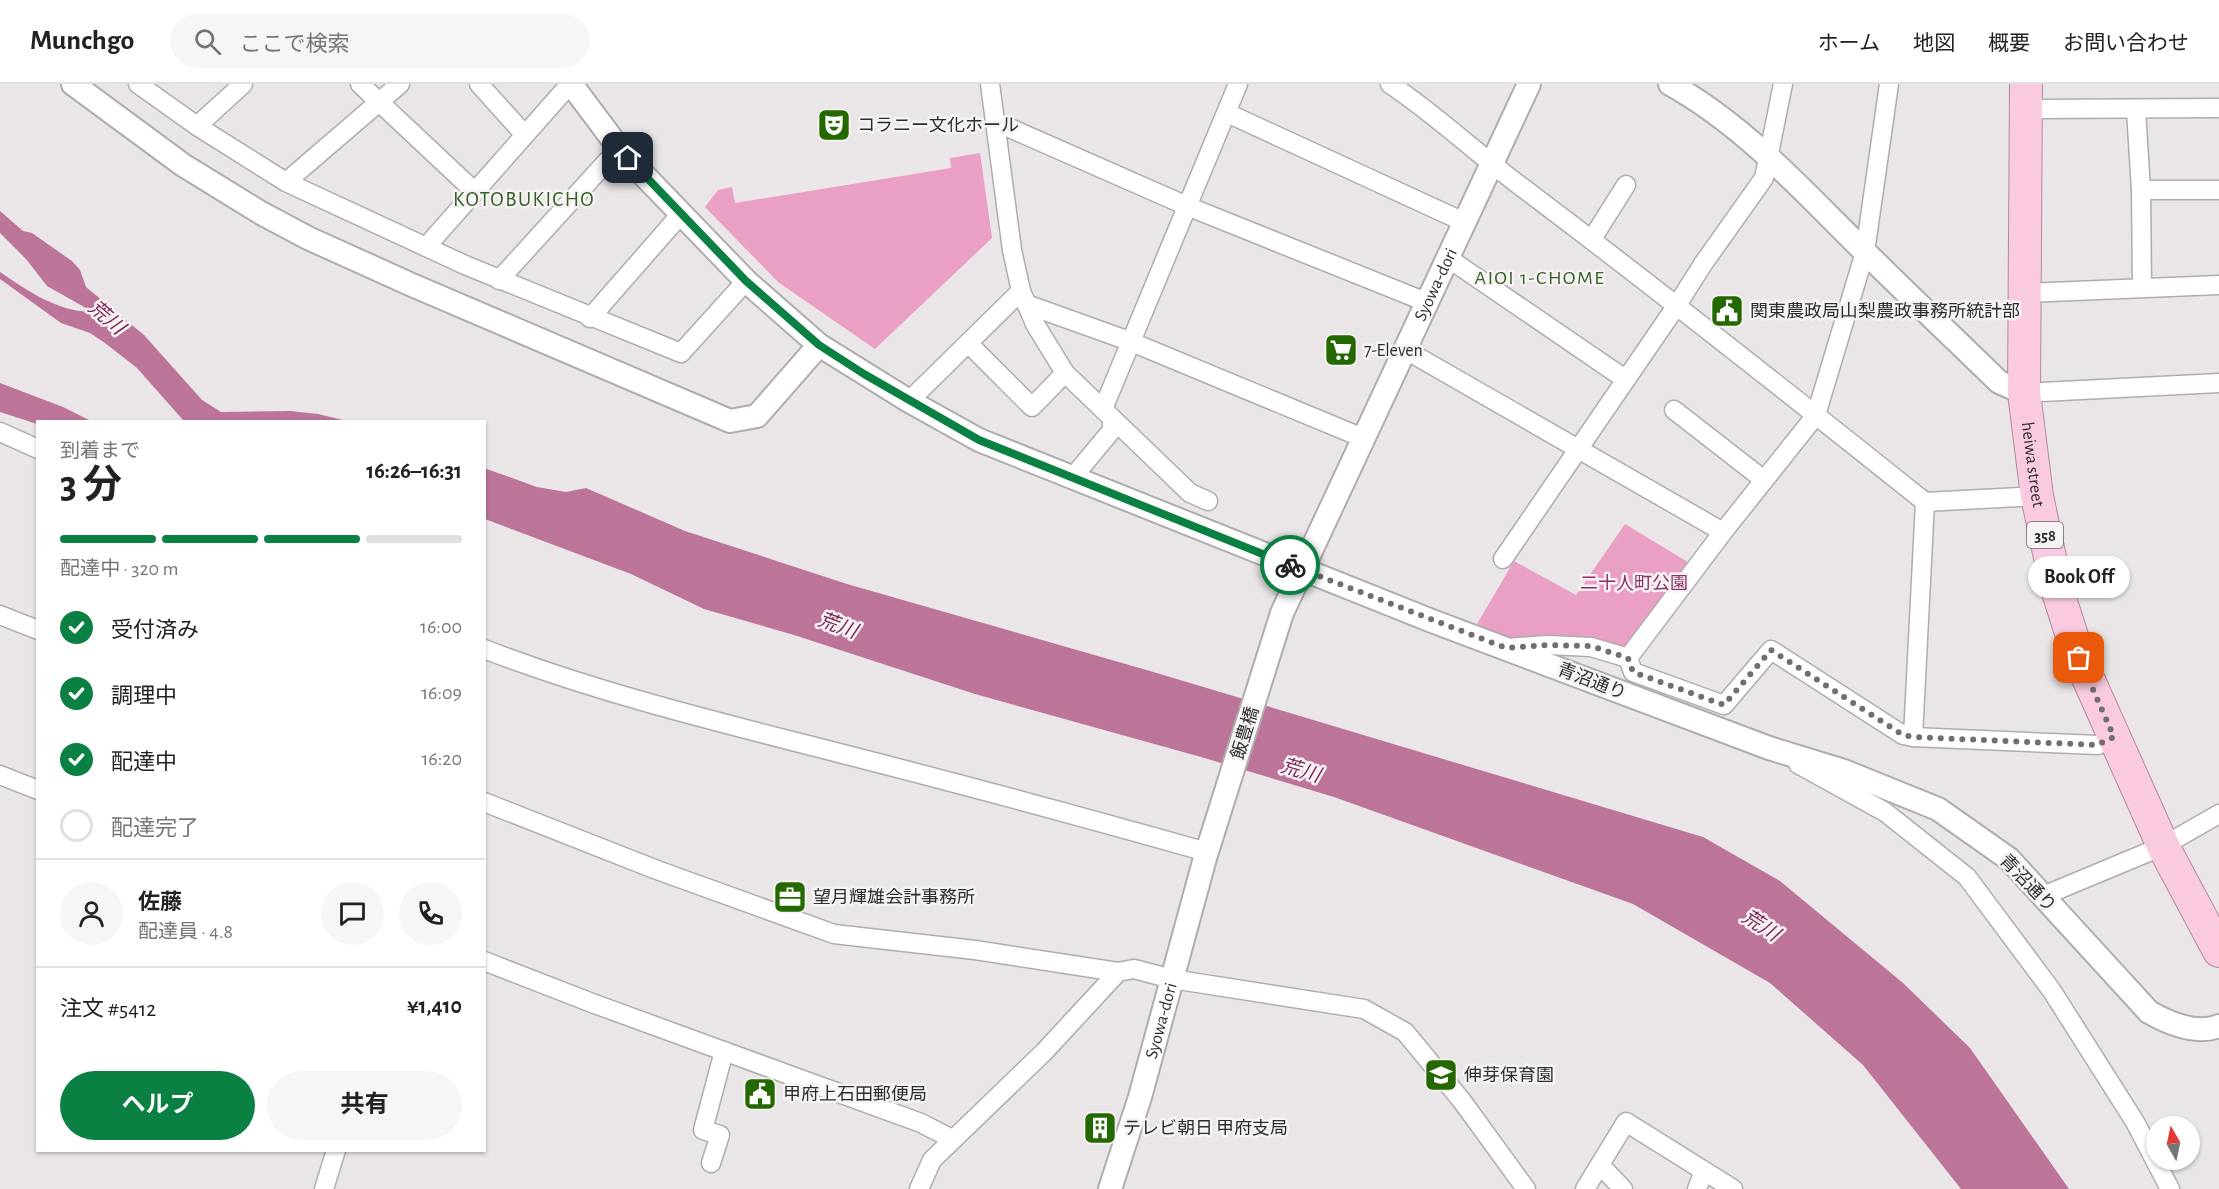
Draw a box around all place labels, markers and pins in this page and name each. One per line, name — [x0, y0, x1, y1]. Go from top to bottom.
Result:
theatre icon: コラニー文化ホール — [816, 107, 852, 143]
place label: コラニー文化ホール — [857, 116, 1019, 135]
pin — [602, 132, 653, 183]
public building icon: 関東農政局山梨農政事務所統計部 — [1709, 293, 1745, 329]
place label: 関東農政局山梨農政事務所統計部 — [1750, 301, 2020, 321]
supermarket icon: 7-Eleven — [1323, 332, 1359, 368]
place label: 7-Eleven — [1364, 342, 1423, 360]
callout: Book Off — [2028, 556, 2130, 598]
pin — [2053, 632, 2104, 683]
office icon: 望月輝雄会計事務所 — [772, 879, 808, 915]
place label: 望月輝雄会計事務所 — [813, 887, 975, 907]
school or university icon: 伸芽保育園 — [1423, 1057, 1459, 1093]
place label: 伸芽保育園 — [1464, 1065, 1554, 1085]
public building icon: 甲府上石田郵便局 — [742, 1076, 778, 1112]
place label: 甲府上石田郵便局 — [783, 1085, 927, 1104]
building icon: テレビ朝日 甲府支局 — [1082, 1110, 1118, 1146]
place label: テレビ朝日 甲府支局 — [1123, 1119, 1288, 1138]

